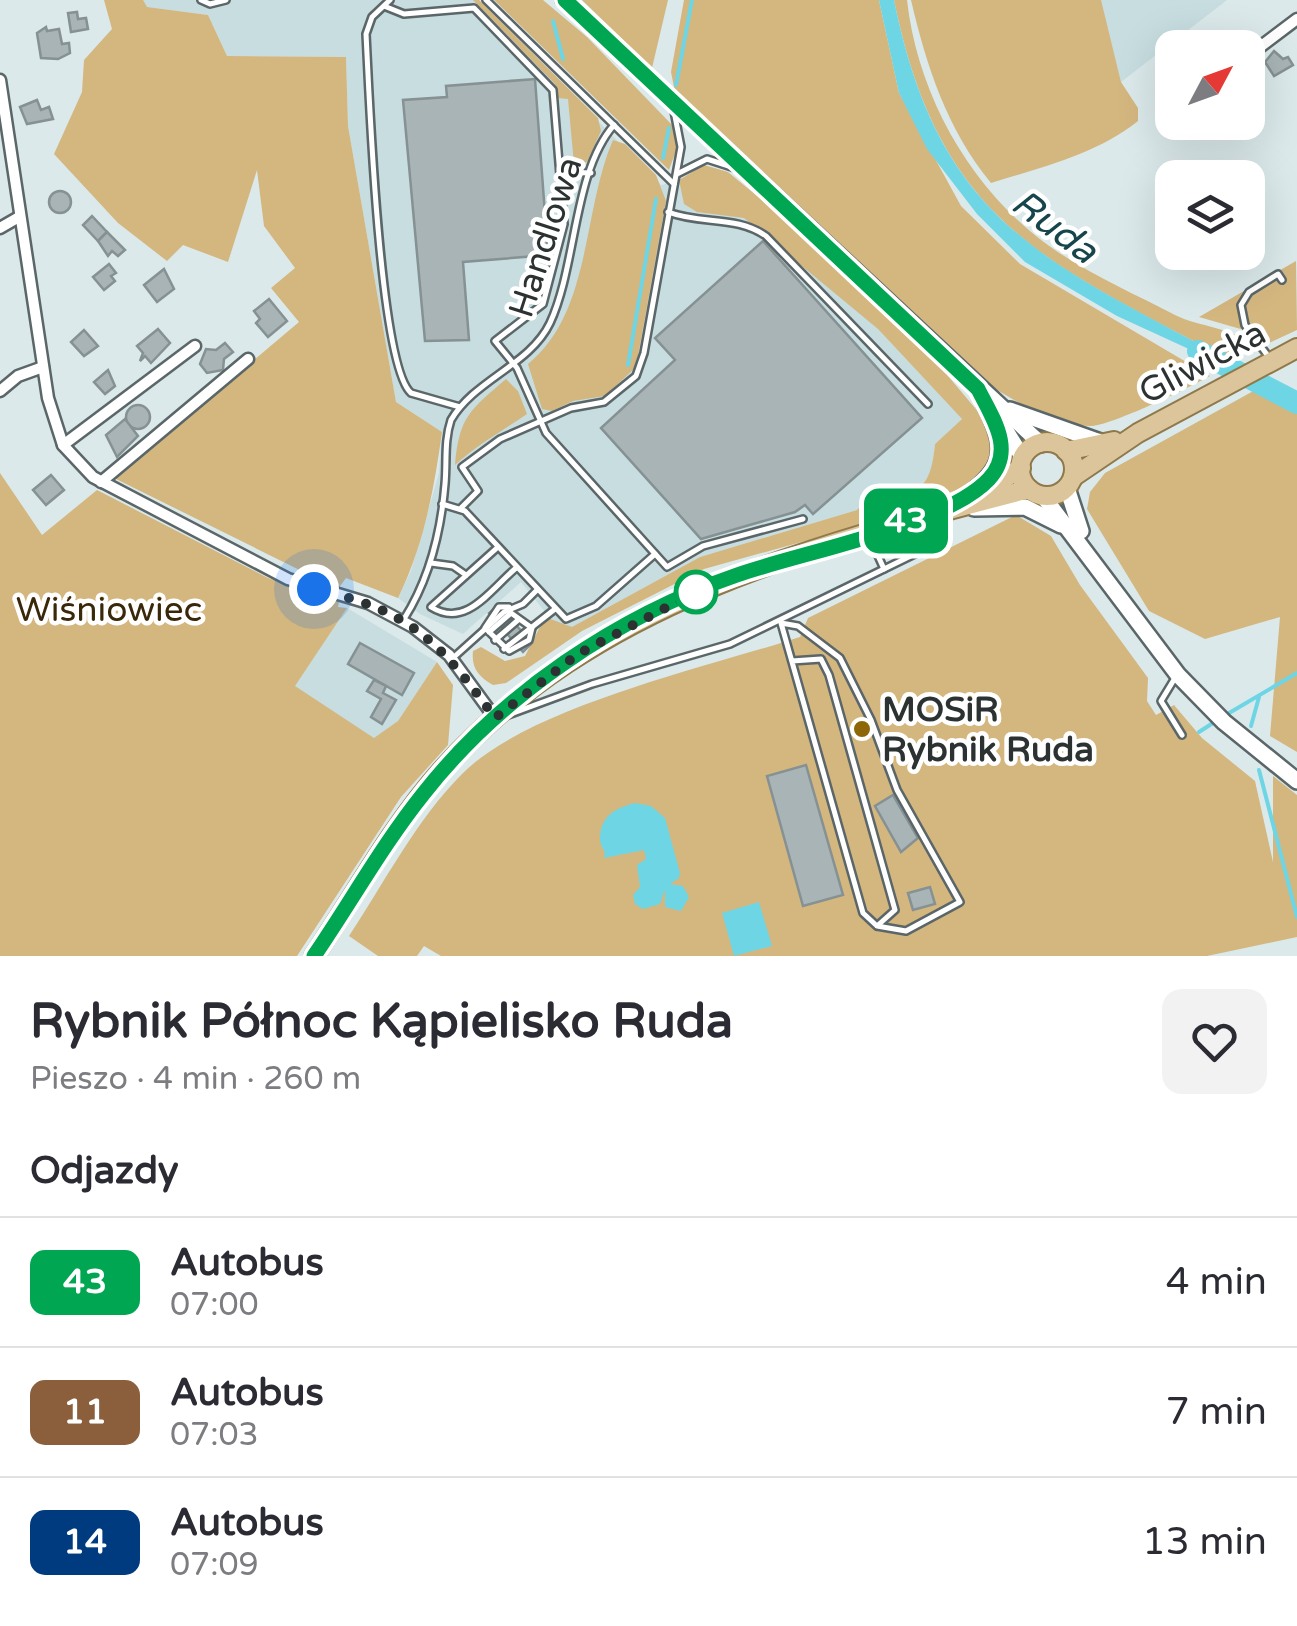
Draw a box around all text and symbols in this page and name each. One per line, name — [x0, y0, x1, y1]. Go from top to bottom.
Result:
north arrow — [1155, 30, 1265, 140]
map controls — [1155, 30, 1265, 270]
street label: Handlowa — [500, 152, 592, 323]
button: layers — [1155, 160, 1265, 270]
water label: Ruda — [1002, 180, 1108, 275]
street label: Gliwicka — [1132, 312, 1273, 414]
line badge: 43 — [861, 488, 951, 554]
text: 43 — [884, 500, 928, 542]
your location — [289, 564, 339, 614]
unlabelled marker — [675, 571, 717, 613]
park label: Wiśniowiec — [16, 589, 202, 631]
place label: MOSiR Rybnik Ruda — [882, 689, 1094, 771]
marker: MOSiR Rybnik Ruda — [851, 718, 873, 740]
button: heart — [1162, 989, 1267, 1094]
text: Rybnik Północ Kąpielisko Ruda — [30, 993, 733, 1051]
text: Pieszo · 4 min · 260 m — [30, 1060, 361, 1098]
text: Odjazdy — [30, 1148, 178, 1194]
text: Autobus — [170, 1240, 324, 1286]
text: 4 min — [1166, 1259, 1267, 1305]
text: 43 — [63, 1261, 107, 1303]
text: 07:00 — [170, 1286, 259, 1324]
text: Autobus — [170, 1370, 324, 1416]
text: 7 min — [1166, 1389, 1267, 1435]
text: 11 — [63, 1391, 107, 1433]
text: 07:03 — [170, 1416, 259, 1454]
text: Autobus — [170, 1500, 324, 1546]
text: 13 min — [1142, 1519, 1267, 1565]
text: 14 — [63, 1521, 107, 1563]
text: 07:09 — [170, 1546, 259, 1584]

